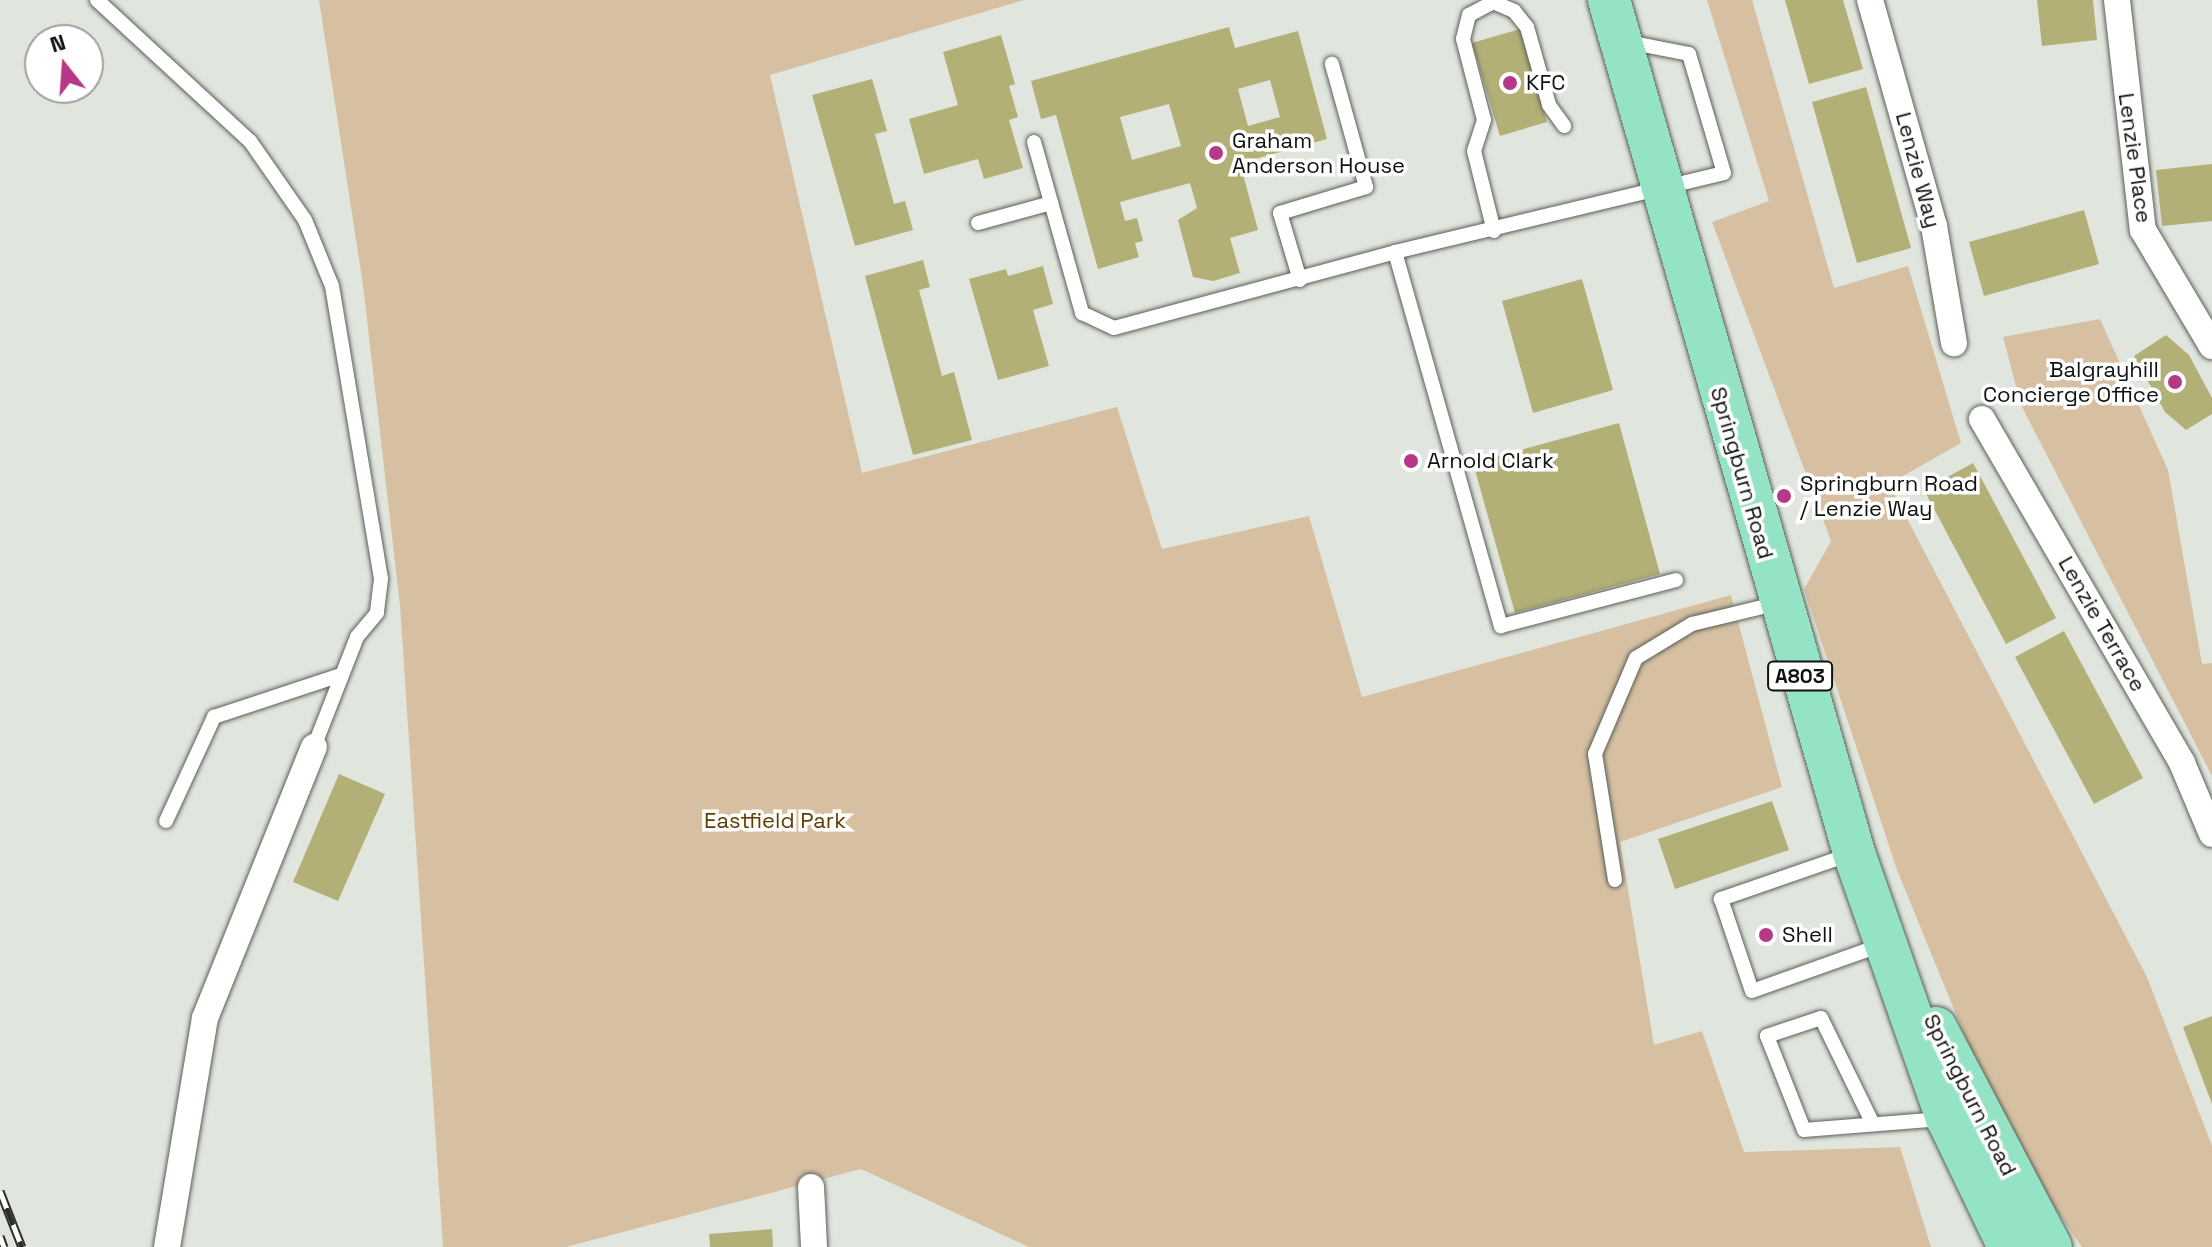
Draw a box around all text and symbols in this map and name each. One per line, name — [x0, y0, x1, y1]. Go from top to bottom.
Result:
north arrow — [24, 24, 104, 104]
text: N — [46, 27, 69, 59]
place label: KFC — [1526, 70, 1565, 96]
marker: KFC — [1501, 74, 1519, 92]
street label: Lenzie Place — [2113, 91, 2157, 225]
street label: Lenzie Way — [1890, 109, 1946, 231]
place label: Graham Anderson House — [1232, 127, 1405, 178]
marker: Graham Anderson House — [1207, 144, 1225, 162]
place label: Balgrayhill Concierge Office — [1983, 356, 2159, 408]
marker: Balgrayhill Concierge Office — [2166, 373, 2184, 391]
street label: Springburn Road — [1705, 384, 1779, 562]
place label: Arnold Clark — [1427, 448, 1554, 474]
marker: Arnold Clark — [1402, 452, 1420, 470]
place label: Springburn Road / Lenzie Way — [1800, 470, 1978, 522]
marker: Springburn Road / Lenzie Way — [1775, 487, 1793, 505]
street label: Lenzie Terrace — [2052, 551, 2152, 697]
road number: A803 — [1766, 660, 1834, 692]
park label: Eastfield Park — [704, 808, 846, 834]
place label: Shell — [1782, 922, 1833, 948]
marker: Shell — [1757, 926, 1775, 944]
street label: Springburn Road — [1918, 1010, 2022, 1180]

